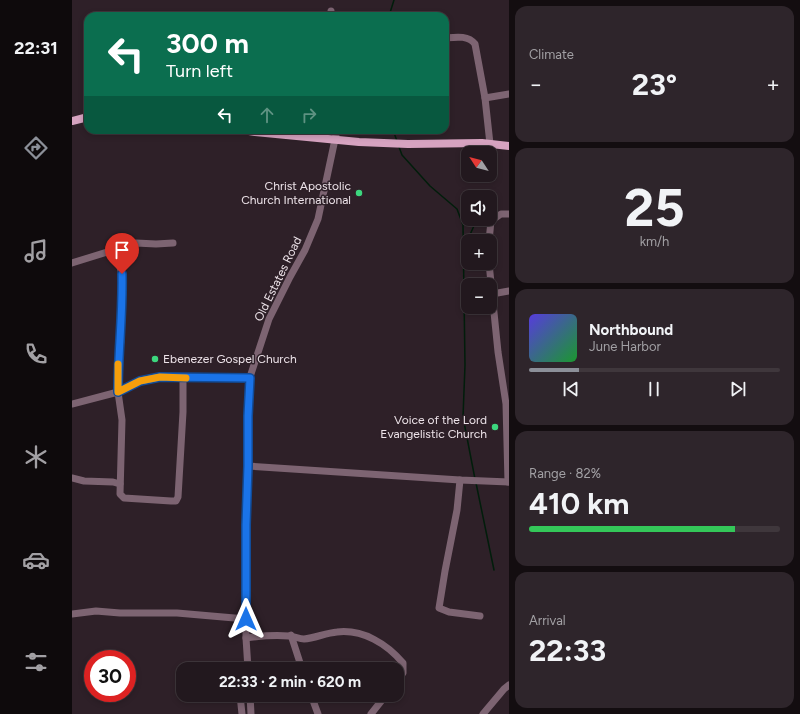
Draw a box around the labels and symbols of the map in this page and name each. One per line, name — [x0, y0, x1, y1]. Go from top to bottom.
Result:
north arrow — [461, 146, 497, 182]
place label: Christ Apostolic Church International — [241, 179, 352, 207]
marker: Christ Apostolic Church International — [354, 188, 364, 198]
pin — [105, 233, 139, 274]
street label: Old Estates Road — [251, 234, 305, 324]
place label: Ebenezer Gospel Church — [163, 352, 297, 366]
marker: Ebenezer Gospel Church — [150, 354, 160, 364]
place label: Voice of the Lord Evangelistic Church — [380, 413, 487, 441]
marker: Voice of the Lord Evangelistic Church — [490, 422, 500, 432]
position arrow — [225, 598, 267, 640]
speed limit sign: 30 — [84, 650, 136, 702]

